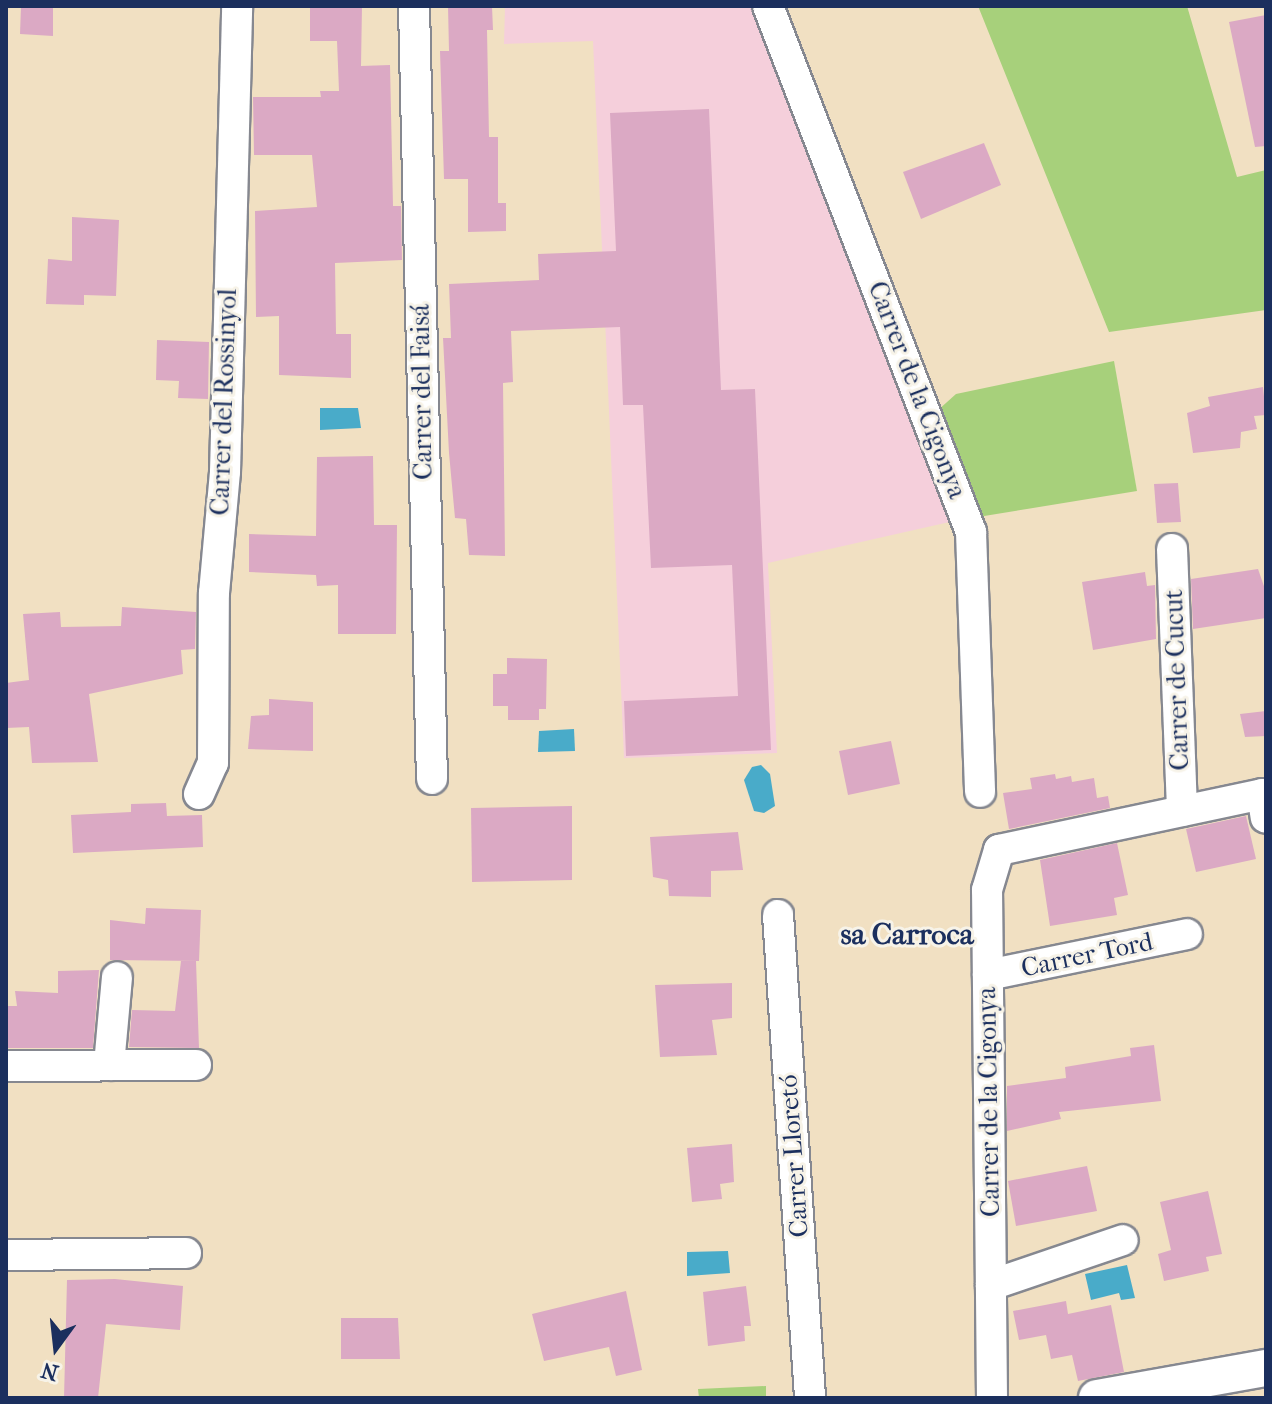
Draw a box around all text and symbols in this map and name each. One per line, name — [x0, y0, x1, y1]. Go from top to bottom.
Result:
street label: Carrer de la Cigonya — [861, 277, 973, 503]
street label: Carrer del Rossinyol — [204, 288, 244, 516]
street label: Carrer del Faisá — [405, 304, 439, 480]
street label: Carrer de Cucut — [1158, 589, 1196, 771]
district label: sa Carroca — [840, 917, 974, 953]
street label: Carrer Tord — [1018, 926, 1156, 984]
street label: Carrer de la Cigonya — [971, 987, 1007, 1217]
street label: Carrer Lloretó — [773, 1074, 815, 1238]
north arrow — [16, 1308, 96, 1388]
text: N — [38, 1356, 61, 1386]

